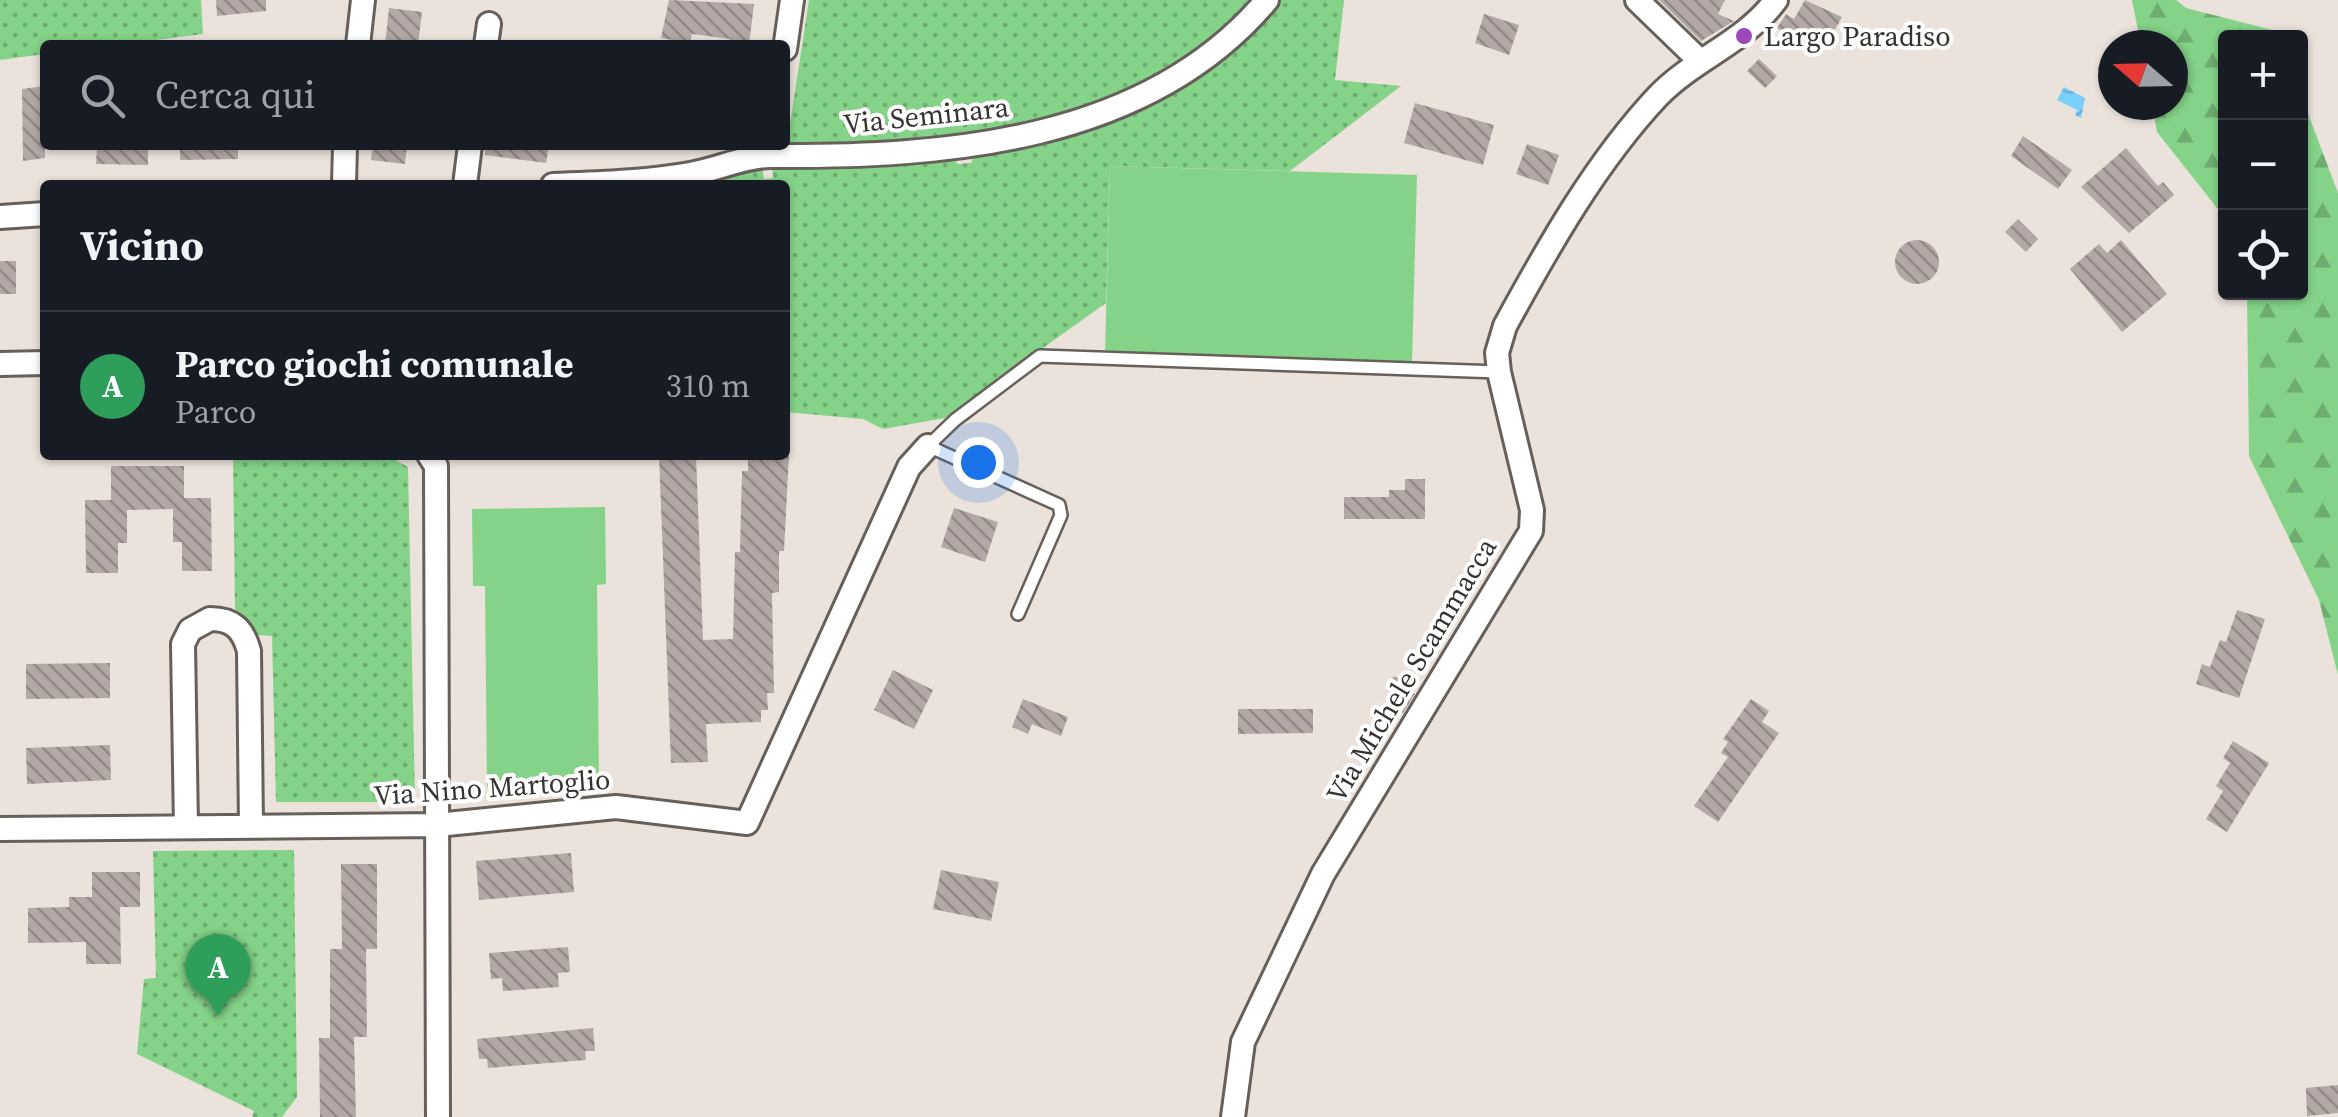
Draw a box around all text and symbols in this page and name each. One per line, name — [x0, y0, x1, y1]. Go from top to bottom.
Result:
place label: Largo Paradiso — [1764, 17, 1951, 55]
marker: Largo Paradiso — [1733, 25, 1755, 47]
north arrow — [2098, 30, 2188, 120]
map controls — [2218, 30, 2308, 300]
button: + — [2218, 30, 2308, 120]
search box — [40, 40, 790, 150]
icon: search — [75, 68, 130, 123]
text: Cerca qui — [155, 69, 315, 121]
street label: Via Seminara — [841, 87, 1011, 143]
button: − — [2218, 120, 2308, 210]
button: locate — [2218, 210, 2308, 300]
text: Vicino — [80, 216, 204, 274]
text: Parco giochi comunale — [175, 338, 574, 390]
text: A — [102, 364, 123, 408]
text: 310 m — [666, 364, 750, 408]
text: Parco — [175, 390, 256, 434]
your location — [953, 437, 1004, 488]
street label: Via Michele Scammacca — [1317, 530, 1506, 809]
street label: Via Nino Martoglio — [373, 760, 611, 814]
pin: A — [186, 934, 250, 1016]

